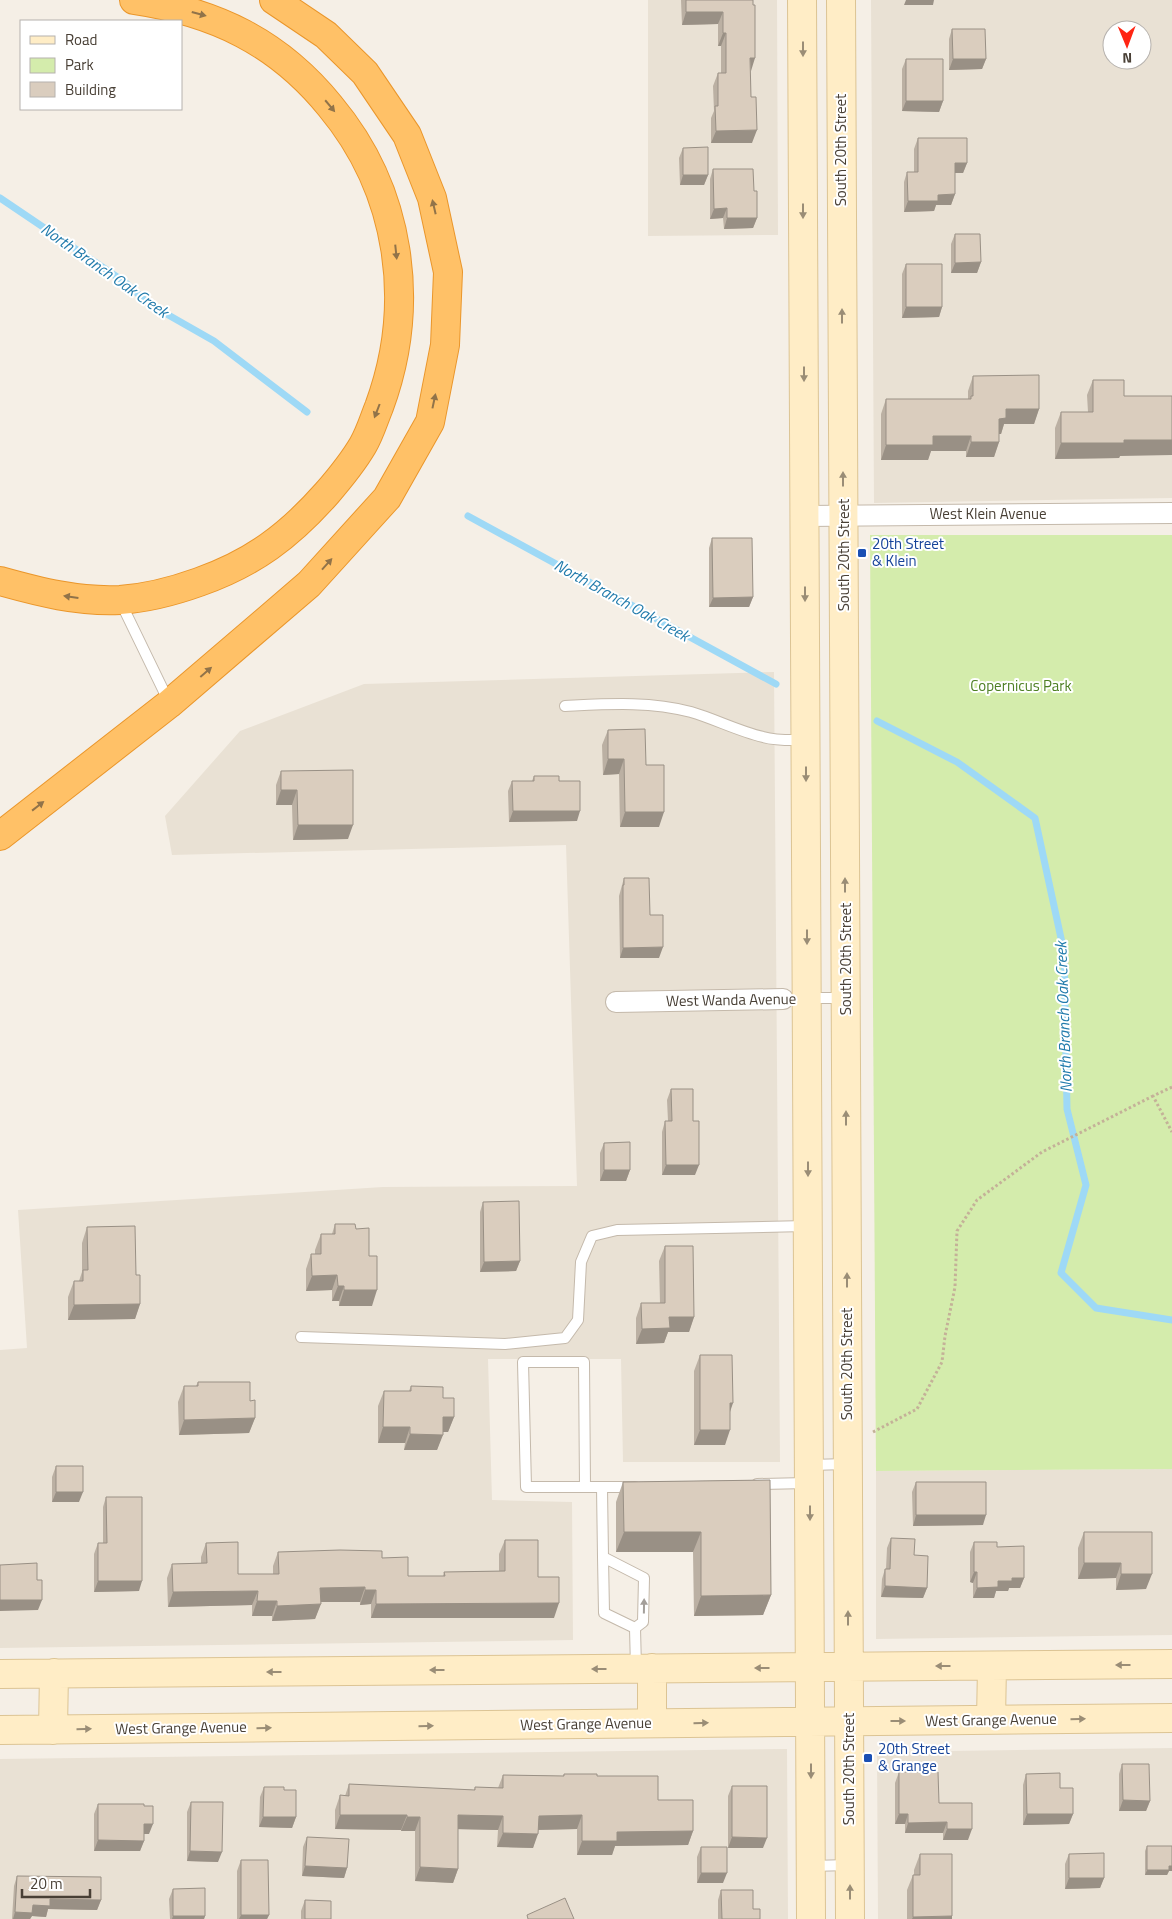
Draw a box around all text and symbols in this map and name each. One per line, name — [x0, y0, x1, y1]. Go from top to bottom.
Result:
one-way arrow — [191, 11, 206, 19]
legend — [20, 20, 182, 110]
north arrow — [1102, 20, 1152, 70]
text: Road — [65, 28, 97, 51]
one-way arrow — [799, 41, 807, 57]
text: N — [1122, 48, 1132, 69]
text: Park — [65, 53, 94, 76]
text: Building — [65, 78, 116, 101]
street label: South 20th Street — [829, 93, 852, 206]
one-way arrow — [325, 99, 336, 112]
one-way arrow — [430, 199, 438, 214]
one-way arrow — [799, 203, 807, 219]
water label: North Branch Oak Creek — [36, 217, 175, 324]
one-way arrow — [392, 244, 400, 260]
one-way arrow — [838, 308, 846, 324]
one-way arrow — [800, 366, 808, 382]
one-way arrow — [430, 394, 438, 409]
one-way arrow — [373, 404, 381, 419]
one-way arrow — [839, 470, 847, 486]
street label: South 20th Street — [832, 498, 855, 611]
street label: West Klein Avenue — [929, 502, 1047, 525]
place label: 20th Street & Klein — [872, 532, 945, 572]
marker: 20th Street & Klein — [856, 547, 868, 559]
water label: North Branch Oak Creek — [550, 553, 696, 648]
one-way arrow — [321, 558, 333, 570]
one-way arrow — [801, 587, 809, 603]
one-way arrow — [62, 593, 78, 601]
one-way arrow — [200, 667, 213, 678]
park label: Copernicus Park — [970, 674, 1072, 697]
one-way arrow — [802, 767, 810, 783]
one-way arrow — [31, 800, 44, 811]
one-way arrow — [841, 877, 849, 893]
street label: South 20th Street — [834, 902, 857, 1015]
one-way arrow — [803, 929, 811, 945]
water label: North Branch Oak Creek — [1048, 939, 1078, 1093]
street label: West Wanda Avenue — [666, 987, 796, 1012]
one-way arrow — [842, 1110, 850, 1126]
one-way arrow — [804, 1162, 812, 1178]
one-way arrow — [843, 1272, 851, 1288]
street label: South 20th Street — [835, 1307, 858, 1420]
one-way arrow — [806, 1506, 814, 1522]
one-way arrow — [640, 1598, 648, 1614]
one-way arrow — [844, 1610, 852, 1626]
one-way arrow — [1115, 1661, 1131, 1669]
one-way arrow — [935, 1662, 951, 1670]
one-way arrow — [754, 1664, 770, 1672]
one-way arrow — [591, 1665, 607, 1673]
one-way arrow — [429, 1666, 445, 1674]
one-way arrow — [266, 1668, 282, 1676]
street label: West Grange Avenue — [925, 1707, 1057, 1732]
street label: West Grange Avenue — [520, 1711, 652, 1736]
street label: South 20th Street — [837, 1712, 860, 1825]
street label: West Grange Avenue — [115, 1715, 247, 1740]
one-way arrow — [1070, 1715, 1086, 1723]
one-way arrow — [890, 1716, 906, 1724]
one-way arrow — [693, 1719, 709, 1727]
one-way arrow — [418, 1722, 434, 1730]
one-way arrow — [256, 1723, 272, 1731]
one-way arrow — [76, 1725, 92, 1733]
place label: 20th Street & Grange — [878, 1737, 951, 1777]
marker: 20th Street & Grange — [862, 1752, 874, 1764]
one-way arrow — [807, 1763, 815, 1779]
scale bar — [22, 1866, 90, 1898]
text: 20 m — [30, 1872, 63, 1895]
one-way arrow — [846, 1884, 854, 1900]

